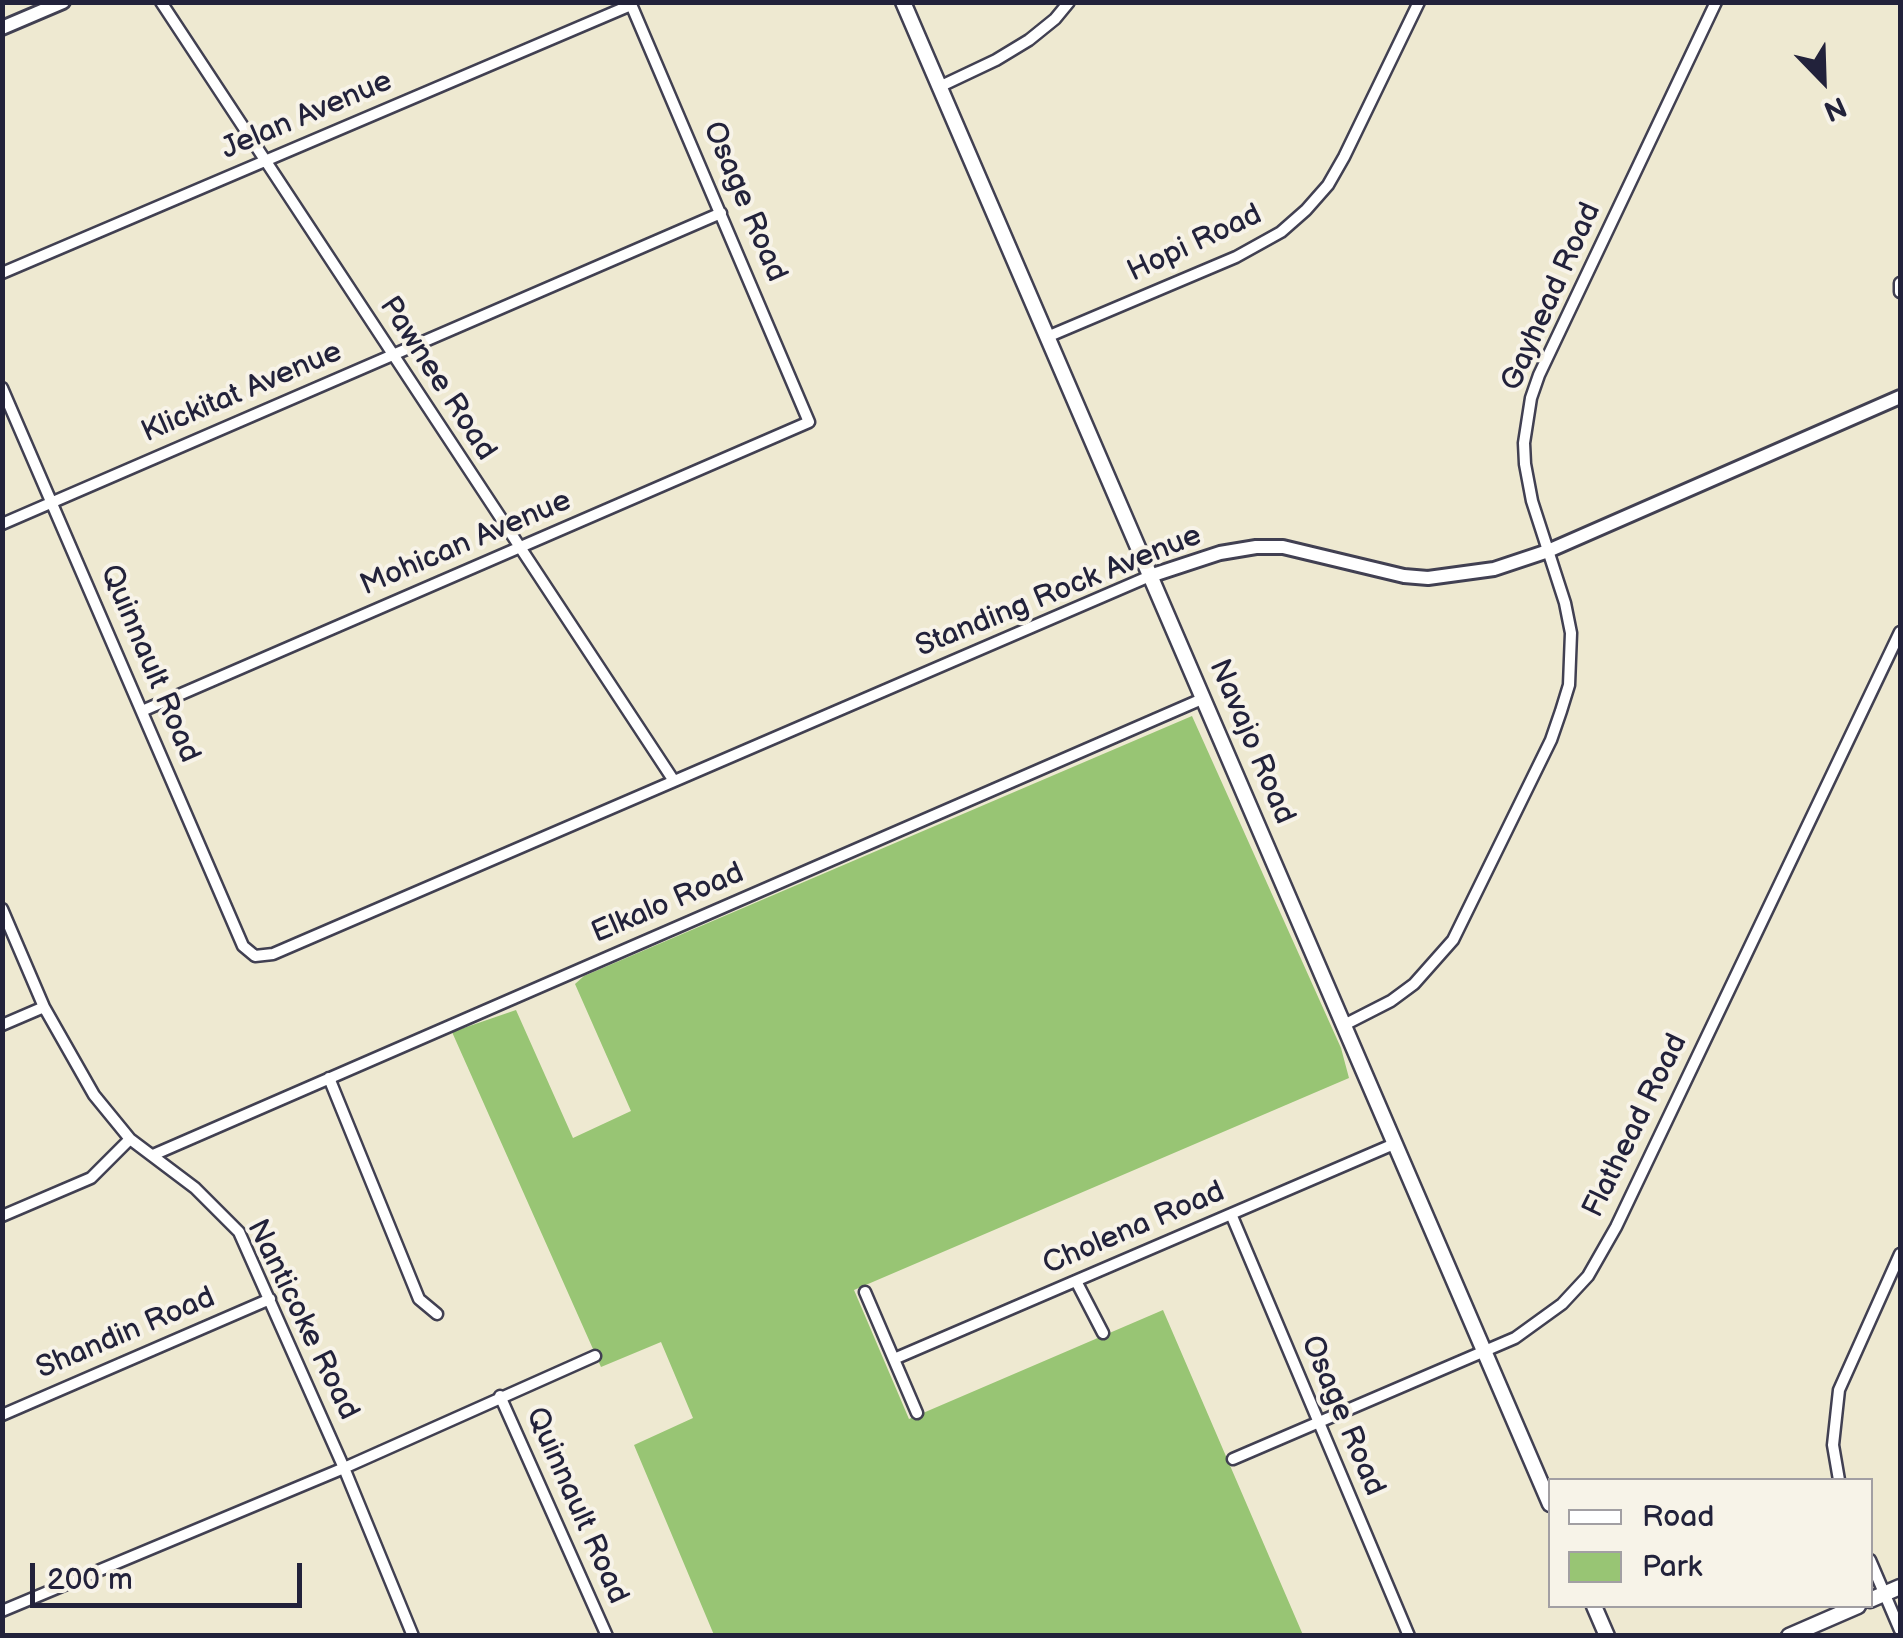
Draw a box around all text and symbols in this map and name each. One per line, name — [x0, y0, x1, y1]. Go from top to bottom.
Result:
north arrow — [1773, 30, 1873, 130]
street label: Jelan Avenue — [216, 64, 398, 168]
text: N — [1819, 89, 1851, 127]
street label: Osage Road — [694, 116, 794, 288]
street label: Hopi Road — [1122, 197, 1268, 291]
street label: Gayhead Road — [1494, 197, 1610, 397]
street label: Pawnee Road — [371, 290, 503, 468]
street label: Klickitat Avenue — [136, 335, 348, 451]
street label: Mohican Avenue — [355, 483, 577, 605]
street label: Standing Rock Avenue — [911, 518, 1207, 666]
street label: Quinnault Road — [91, 560, 207, 768]
street label: Navajo Road — [1200, 654, 1302, 830]
street label: Elkalo Road — [587, 856, 749, 952]
street label: Flathead Road — [1576, 1028, 1696, 1224]
street label: Cholena Road — [1038, 1175, 1230, 1283]
street label: Nanticoke Road — [238, 1214, 366, 1426]
street label: Shandin Road — [31, 1280, 221, 1388]
street label: Osage Road — [1292, 1330, 1392, 1502]
street label: Quinnault Road — [517, 1402, 635, 1610]
legend — [1548, 1478, 1873, 1608]
text: Road — [1642, 1499, 1715, 1535]
scale bar — [35, 1543, 308, 1605]
text: Park — [1642, 1549, 1702, 1585]
text: 200 m — [47, 1562, 133, 1598]

